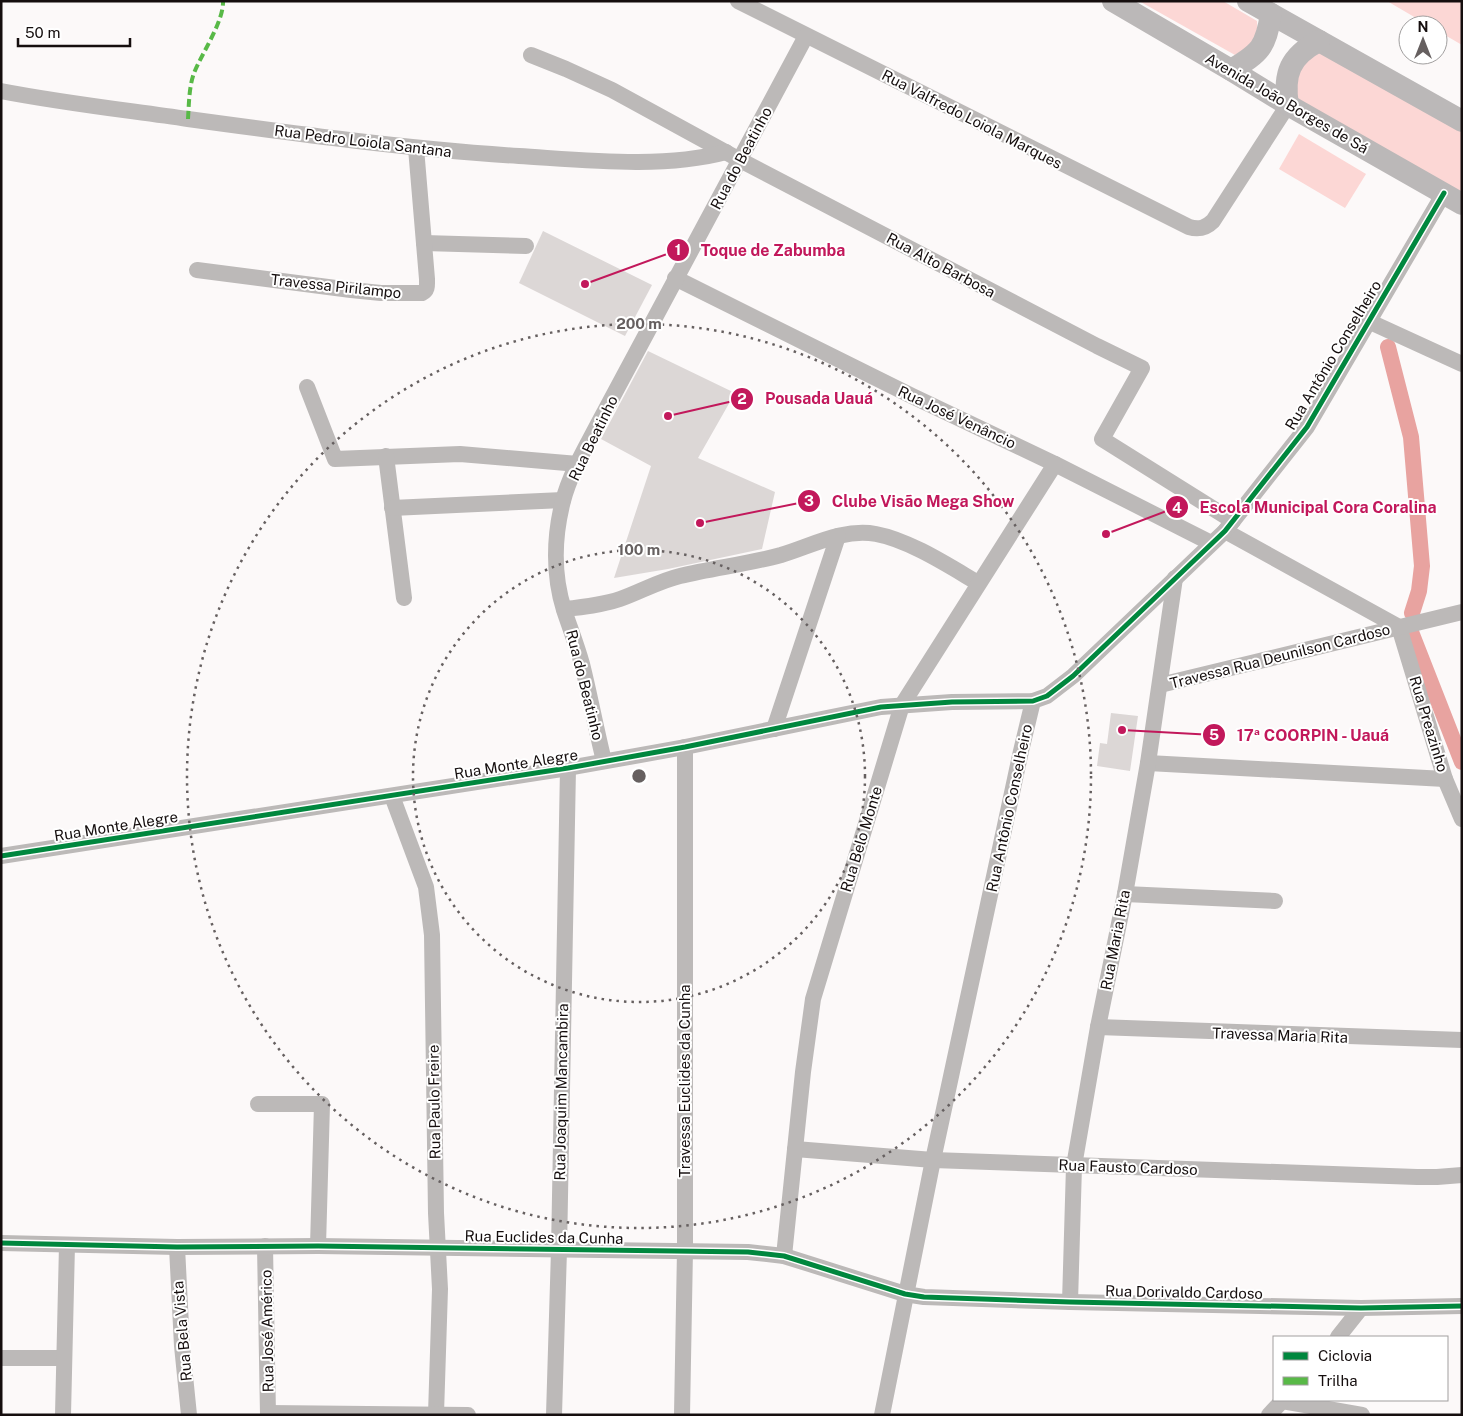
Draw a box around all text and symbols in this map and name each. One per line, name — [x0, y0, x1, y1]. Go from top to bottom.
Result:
scale bar — [18, 15, 130, 47]
north arrow — [1398, 15, 1448, 65]
text: N — [1418, 19, 1428, 35]
text: 50 m — [25, 24, 60, 41]
street label: Avenida João Borges de Sá — [1202, 49, 1372, 157]
street label: Rua Valfredo Loiola Marques — [879, 66, 1065, 172]
street label: Rua do Beatinho — [707, 104, 775, 212]
street label: Rua Pedro Loiola Santana — [273, 122, 453, 160]
street label: Rua Alto Barbosa — [884, 229, 998, 301]
callout: Toque de Zabumba — [666, 234, 856, 265]
text: 1 — [675, 241, 681, 258]
text: Toque de Zabumba — [701, 241, 845, 260]
street label: Travessa Pirilampo — [270, 271, 402, 301]
street label: Rua Antônio Conselheiro — [1282, 277, 1384, 433]
text: 200 m — [616, 315, 662, 332]
street label: Rua José Venâncio — [895, 382, 1019, 452]
callout: Pousada Uauá — [730, 383, 883, 414]
text: Pousada Uauá — [765, 389, 873, 408]
text: 2 — [737, 390, 747, 407]
street label: Rua Beatinho — [565, 393, 621, 483]
callout: Clube Visão Mega Show — [797, 486, 1025, 517]
text: 3 — [804, 492, 814, 509]
text: Clube Visão Mega Show — [832, 492, 1015, 511]
callout: Escola Municipal Cora Coralina — [1165, 492, 1447, 523]
text: Escola Municipal Cora Coralina — [1200, 498, 1436, 517]
text: 4 — [1172, 499, 1182, 516]
text: 100 m — [618, 541, 660, 558]
street label: Travessa Rua Deunilson Cardoso — [1168, 620, 1392, 692]
street label: Rua do Beatinho — [563, 628, 607, 742]
street label: Rua Preazinho — [1406, 674, 1452, 774]
callout: 17ª COORPIN - Uauá — [1201, 720, 1401, 751]
street label: Rua Antônio Conselheiro — [983, 722, 1035, 894]
text: 5 — [1209, 726, 1219, 743]
text: 17ª COORPIN - Uauá — [1237, 726, 1389, 745]
street label: Rua Monte Alegre — [453, 746, 579, 782]
centre of rings — [630, 767, 648, 785]
street label: Rua Belo Monte — [837, 784, 885, 894]
street label: Rua Monte Alegre — [53, 808, 179, 844]
street label: Rua Maria Rita — [1097, 889, 1133, 991]
street label: Travessa Euclides da Cunha — [676, 984, 693, 1178]
street label: Rua Joaquim Mancambira — [551, 1003, 571, 1181]
street label: Travessa Maria Rita — [1212, 1024, 1348, 1046]
street label: Rua Paulo Freire — [425, 1045, 443, 1159]
street label: Rua Fausto Cardoso — [1058, 1156, 1198, 1178]
street label: Rua Euclides da Cunha — [464, 1227, 624, 1247]
street label: Rua José Américo — [257, 1269, 277, 1393]
street label: Rua Bela Vista — [169, 1280, 195, 1382]
street label: Rua Dorivaldo Cardoso — [1105, 1282, 1263, 1302]
legend — [1273, 1336, 1448, 1401]
text: Ciclovia — [1318, 1347, 1372, 1364]
text: Trilha — [1318, 1372, 1357, 1389]

